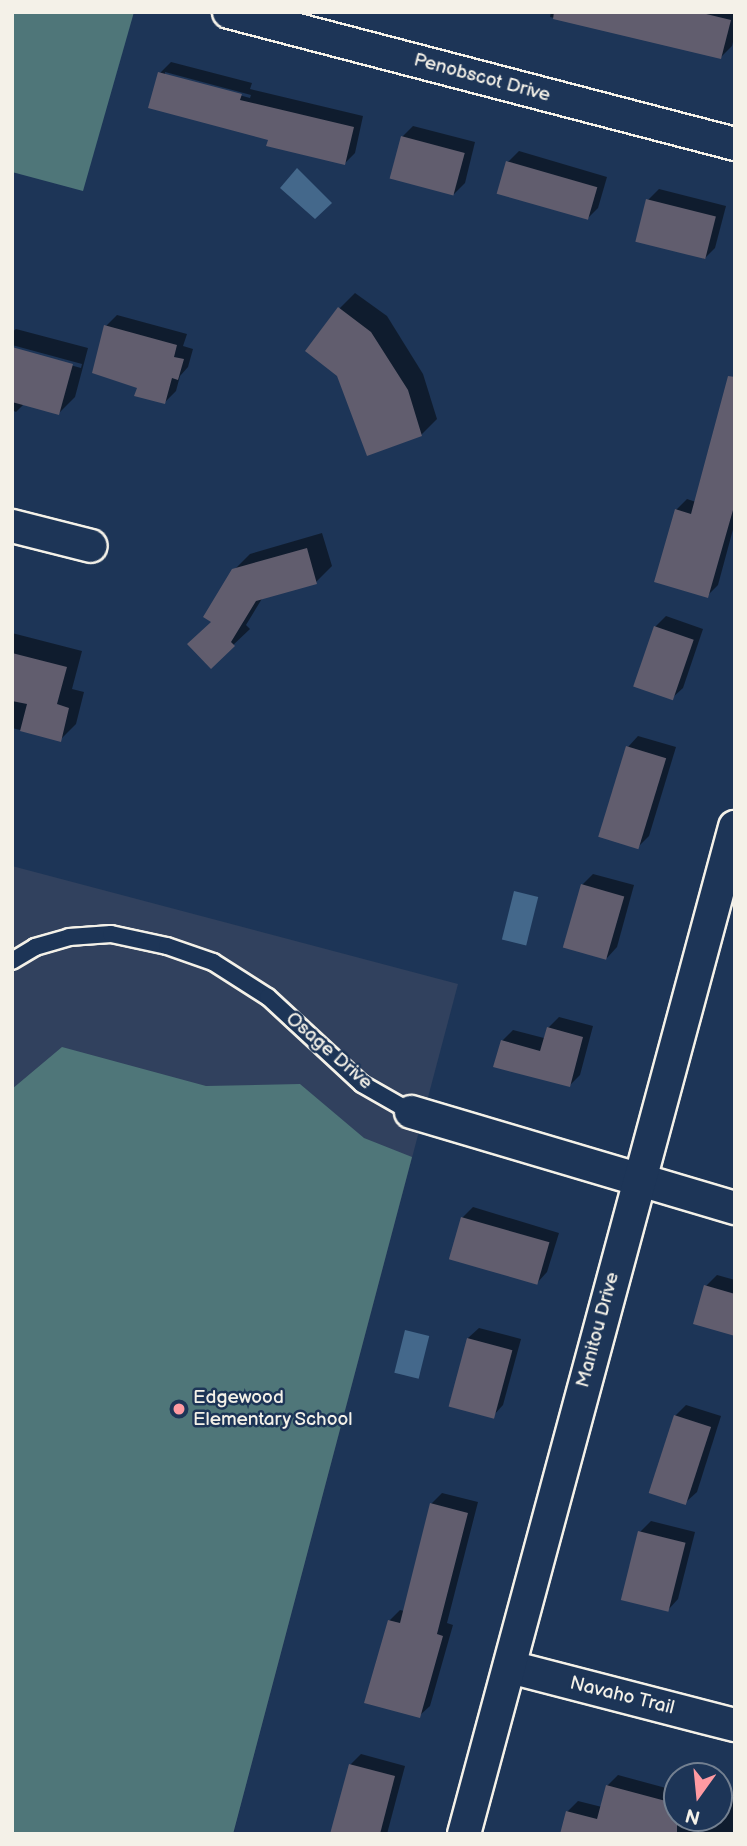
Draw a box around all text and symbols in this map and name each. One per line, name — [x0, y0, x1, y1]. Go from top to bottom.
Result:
street label: Penobscot Drive — [411, 49, 553, 107]
street label: Osage Drive — [281, 1007, 377, 1095]
street label: Manitou Drive — [572, 1270, 624, 1390]
place label: Edgewood Elementary School — [193, 1387, 354, 1431]
marker: Edgewood Elementary School — [171, 1401, 187, 1417]
street label: Navaho Trail — [567, 1672, 677, 1720]
north arrow — [663, 1762, 733, 1832]
text: N — [683, 1803, 703, 1829]

